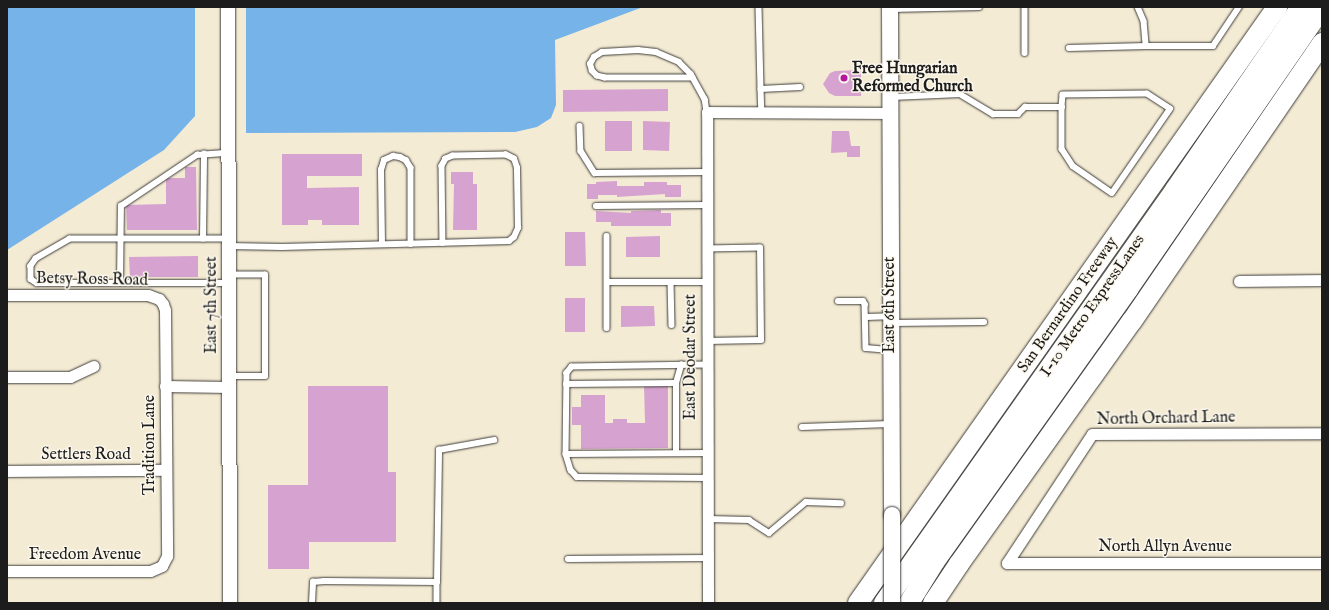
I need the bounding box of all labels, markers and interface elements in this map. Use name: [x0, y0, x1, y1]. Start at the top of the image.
place label: Free Hungarian Reformed Church: [852, 59, 973, 97]
marker: Free Hungarian Reformed Church: [839, 73, 849, 83]
street label: I-10 Metro ExpressLanes: [1037, 231, 1149, 381]
street label: San Bernardino Freeway: [1014, 233, 1122, 377]
street label: East 7th Street: [202, 256, 222, 354]
street label: East 6th Street: [880, 257, 900, 353]
street label: Betsy Ross Road: [36, 269, 148, 291]
street label: East Deodar Street: [681, 294, 701, 420]
street label: Tradition Lane: [140, 395, 160, 495]
street label: North Orchard Lane: [1096, 408, 1236, 430]
street label: Settlers Road: [41, 445, 131, 465]
street label: North Allyn Avenue: [1098, 537, 1232, 557]
street label: Freedom Avenue: [29, 545, 141, 565]

